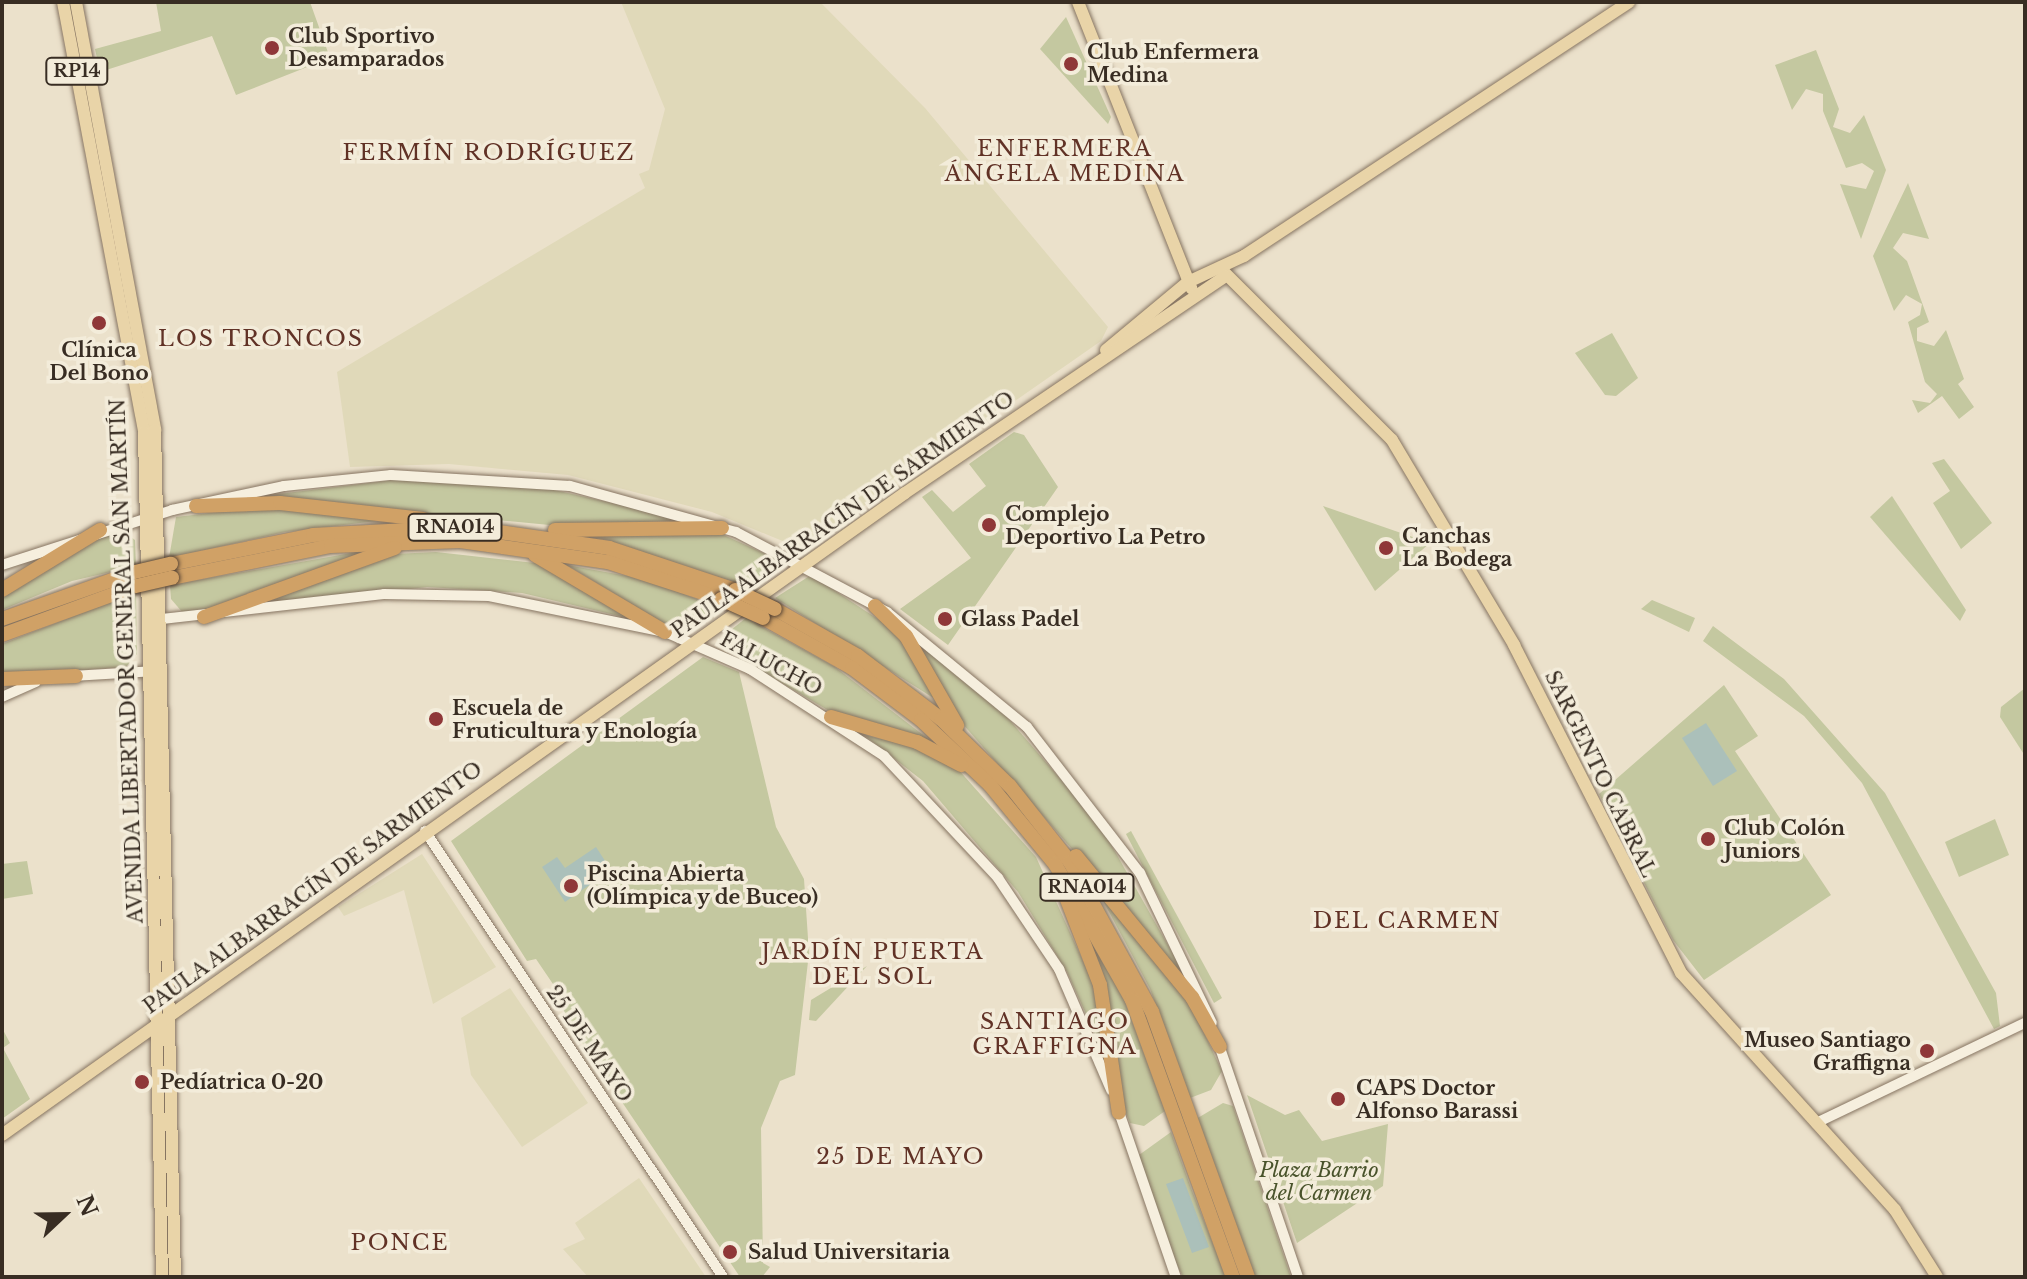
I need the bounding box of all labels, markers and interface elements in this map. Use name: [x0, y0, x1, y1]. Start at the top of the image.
place label: Club Sportivo Desamparados: [288, 24, 444, 71]
marker: Club Sportivo Desamparados: [263, 39, 281, 57]
place label: Club Enfermera Medina: [1087, 40, 1259, 87]
marker: Club Enfermera Medina: [1062, 55, 1080, 73]
road number: RP14: [45, 57, 109, 85]
district label: ENFERMERA ÁNGELA MEDINA: [944, 135, 1186, 186]
district label: FERMÍN RODRÍGUEZ: [342, 140, 636, 166]
marker: Clínica Del Bono: [88, 312, 110, 334]
district label: LOS TRONCOS: [158, 326, 364, 352]
place label: Clínica Del Bono: [49, 338, 149, 385]
street label: PAULA ALBARRACÍN DE SARMIENTO: [666, 386, 1020, 644]
street label: AVENIDA LIBERTADOR GENERAL SAN MARTÍN: [106, 397, 148, 925]
place label: Complejo Deportivo La Petro: [1005, 502, 1206, 549]
road number: RNA014: [407, 513, 503, 541]
marker: Complejo Deportivo La Petro: [980, 516, 998, 534]
place label: Canchas La Bodega: [1402, 524, 1512, 571]
marker: Canchas La Bodega: [1377, 539, 1395, 557]
place label: Glass Padel: [961, 607, 1079, 631]
marker: Glass Padel: [936, 610, 954, 628]
street label: FALUCHO: [716, 627, 826, 701]
street label: SARGENTO CABRAL: [1540, 667, 1660, 881]
place label: Escuela de Fruticultura y Enología: [452, 696, 698, 743]
marker: Escuela de Fruticultura y Enología: [427, 710, 445, 728]
street label: PAULA ALBARRACÍN DE SARMIENTO: [138, 757, 488, 1019]
place label: Club Colón Juniors: [1724, 816, 1845, 863]
marker: Club Colón Juniors: [1699, 830, 1717, 848]
place label: Piscina Abierta (Olímpica y de Buceo): [587, 862, 819, 909]
road number: RNA014: [1039, 873, 1135, 901]
marker: Piscina Abierta (Olímpica y de Buceo): [562, 877, 580, 895]
district label: DEL CARMEN: [1312, 908, 1502, 934]
district label: JARDÍN PUERTA DEL SOL: [761, 938, 985, 990]
street label: 25 DE MAYO: [541, 981, 637, 1107]
district label: SANTIAGO GRAFFIGNA: [972, 1008, 1138, 1060]
place label: Museo Santiago Graffigna: [1744, 1028, 1911, 1075]
marker: Museo Santiago Graffigna: [1918, 1042, 1936, 1060]
place label: Pedíatrica 0-20: [160, 1070, 323, 1094]
marker: Pedíatrica 0-20: [131, 1071, 153, 1093]
place label: CAPS Doctor Alfonso Barassi: [1356, 1076, 1518, 1123]
marker: CAPS Doctor Alfonso Barassi: [1327, 1088, 1349, 1110]
district label: 25 DE MAYO: [816, 1144, 986, 1170]
park label: Plaza Barrio del Carmen: [1259, 1159, 1379, 1206]
north arrow: [24, 1175, 104, 1255]
text: N: [70, 1191, 103, 1220]
district label: PONCE: [351, 1230, 449, 1256]
place label: Salud Universitaria: [748, 1240, 950, 1264]
marker: Salud Universitaria: [719, 1241, 741, 1263]

